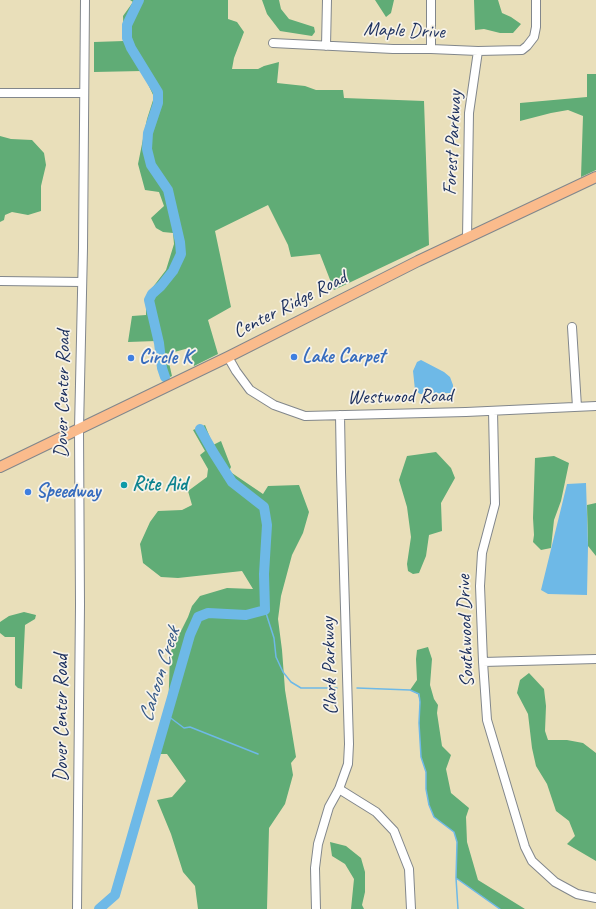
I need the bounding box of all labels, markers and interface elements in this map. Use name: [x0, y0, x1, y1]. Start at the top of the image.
street label: Maple Drive: [363, 18, 445, 44]
street label: Forest Parkway: [438, 90, 468, 196]
street label: Center Ridge Road: [229, 266, 351, 344]
street label: Dover Center Road: [50, 330, 76, 458]
place label: Lake Carpet: [302, 345, 385, 369]
place label: Circle K: [139, 346, 192, 370]
marker: Lake Carpet: [289, 352, 299, 362]
marker: Circle K: [126, 353, 136, 363]
street label: Westwood Road: [347, 384, 453, 410]
place label: Rite Aid: [132, 473, 187, 497]
place label: Speedway: [36, 480, 100, 504]
marker: Rite Aid: [119, 480, 129, 490]
marker: Speedway: [23, 487, 33, 497]
street label: Southwood Drive: [452, 574, 480, 688]
street label: Clark Parkway: [316, 617, 344, 715]
water label: Cahoon Creek: [134, 625, 186, 725]
street label: Dover Center Road: [50, 654, 74, 782]

